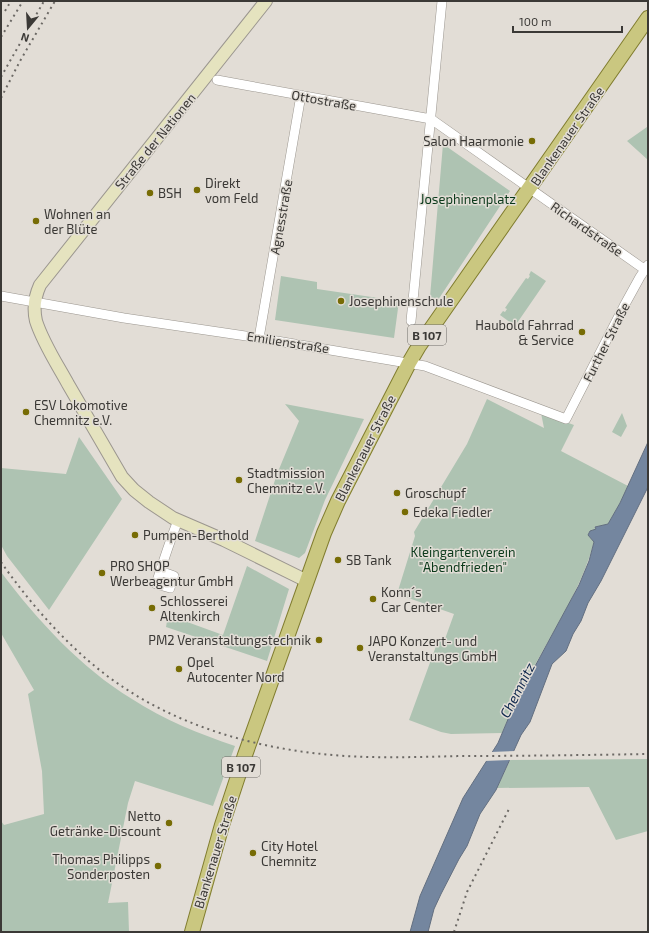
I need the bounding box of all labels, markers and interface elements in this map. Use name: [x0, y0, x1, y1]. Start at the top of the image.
north arrow: [8, 8, 48, 48]
scale bar: [513, 8, 622, 34]
text: 100 m: [519, 14, 551, 28]
text: N: [19, 31, 31, 45]
street label: Blankenauer Straße: [527, 83, 607, 189]
street label: Ottostraße: [290, 86, 358, 114]
street label: Straße der Nationen: [111, 90, 199, 192]
place label: Salon Haarmonie: [423, 133, 524, 149]
marker: Salon Haarmonie: [527, 136, 537, 146]
place label: Direkt vom Feld: [205, 175, 259, 206]
street label: Agnesstraße: [267, 178, 295, 256]
place label: BSH: [158, 185, 182, 201]
marker: Direkt vom Feld: [192, 185, 202, 195]
marker: BSH: [145, 188, 155, 198]
park label: Josephinenplatz: [420, 191, 516, 207]
street label: Richardstraße: [548, 198, 626, 260]
place label: Wohnen an der Blüte: [44, 206, 111, 237]
marker: Wohnen an der Blüte: [31, 216, 41, 226]
place label: Josephinenschule: [349, 293, 454, 309]
marker: Josephinenschule: [336, 296, 346, 306]
street label: Further Straße: [579, 300, 633, 384]
place label: Haubold Fahrrad & Service: [475, 317, 574, 348]
road number: B 107: [408, 325, 446, 345]
marker: Haubold Fahrrad & Service: [577, 327, 587, 337]
street label: Emilienstraße: [246, 328, 330, 356]
street label: Blankenauer Straße: [331, 392, 399, 504]
place label: ESV Lokomotive Chemnitz e.V.: [34, 397, 128, 428]
marker: ESV Lokomotive Chemnitz e.V.: [21, 407, 31, 417]
place label: Stadtmission Chemnitz e.V.: [247, 465, 325, 496]
marker: Stadtmission Chemnitz e.V.: [234, 475, 244, 485]
place label: Groschupf: [405, 485, 467, 501]
marker: Groschupf: [392, 488, 402, 498]
place label: Edeka Fiedler: [413, 504, 492, 520]
marker: Edeka Fiedler: [400, 507, 410, 517]
place label: Pumpen-Berthold: [143, 527, 249, 543]
marker: Pumpen-Berthold: [130, 530, 140, 540]
park label: Kleingartenverein "Abendfrieden": [411, 544, 515, 575]
place label: SB Tank: [346, 552, 392, 568]
marker: SB Tank: [333, 555, 343, 565]
place label: PRO SHOP Werbeagentur GmbH: [110, 558, 233, 589]
marker: PRO SHOP Werbeagentur GmbH: [97, 568, 107, 578]
place label: Konn´s Car Center: [381, 584, 442, 615]
place label: Schlosserei Altenkirch: [160, 593, 228, 624]
marker: Konn´s Car Center: [368, 594, 378, 604]
marker: Schlosserei Altenkirch: [147, 603, 157, 613]
place label: PM2 Veranstaltungstechnik: [148, 632, 311, 648]
place label: JAPO Konzert- und Veranstaltungs GmbH: [368, 633, 497, 664]
marker: PM2 Veranstaltungstechnik: [314, 635, 324, 645]
marker: JAPO Konzert- und Veranstaltungs GmbH: [355, 643, 365, 653]
place label: Opel Autocenter Nord: [187, 654, 284, 685]
water label: Chemnitz: [496, 660, 538, 720]
marker: Opel Autocenter Nord: [174, 664, 184, 674]
road number: B 107: [222, 757, 260, 777]
street label: Blankenauer Straße: [190, 794, 240, 910]
place label: Netto Getränke-Discount: [50, 808, 161, 839]
marker: Netto Getränke-Discount: [164, 818, 174, 828]
place label: City Hotel Chemnitz: [261, 838, 318, 869]
marker: City Hotel Chemnitz: [248, 848, 258, 858]
place label: Thomas Philipps Sonderposten: [52, 851, 150, 882]
marker: Thomas Philipps Sonderposten: [153, 861, 163, 871]

